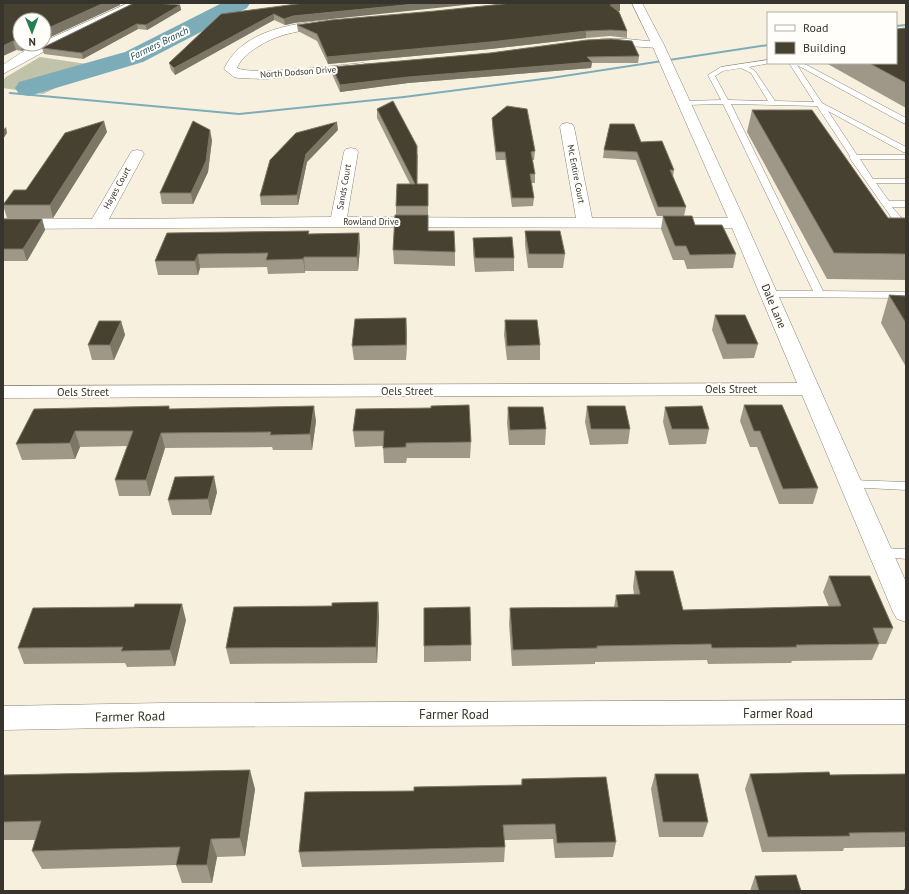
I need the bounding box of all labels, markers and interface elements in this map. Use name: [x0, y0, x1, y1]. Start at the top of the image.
north arrow: [12, 12, 52, 52]
legend: [767, 12, 897, 64]
text: Road: [803, 20, 828, 35]
water label: Farmers Branch: [128, 24, 191, 63]
text: N: [28, 35, 36, 49]
text: Building: [803, 40, 846, 55]
street label: North Dodson Drive: [260, 63, 337, 80]
street label: Mc Entire Court: [565, 144, 588, 204]
street label: Sands Court: [334, 163, 353, 211]
street label: Hayes Court: [101, 165, 133, 211]
street label: Rowland Drive: [343, 216, 399, 227]
street label: Dale Lane: [758, 282, 790, 331]
street label: Oels Street: [705, 382, 757, 396]
street label: Oels Street: [381, 384, 433, 398]
street label: Oels Street: [57, 385, 109, 399]
street label: Farmer Road: [743, 705, 813, 722]
street label: Farmer Road: [419, 706, 489, 723]
street label: Farmer Road: [95, 707, 165, 726]

